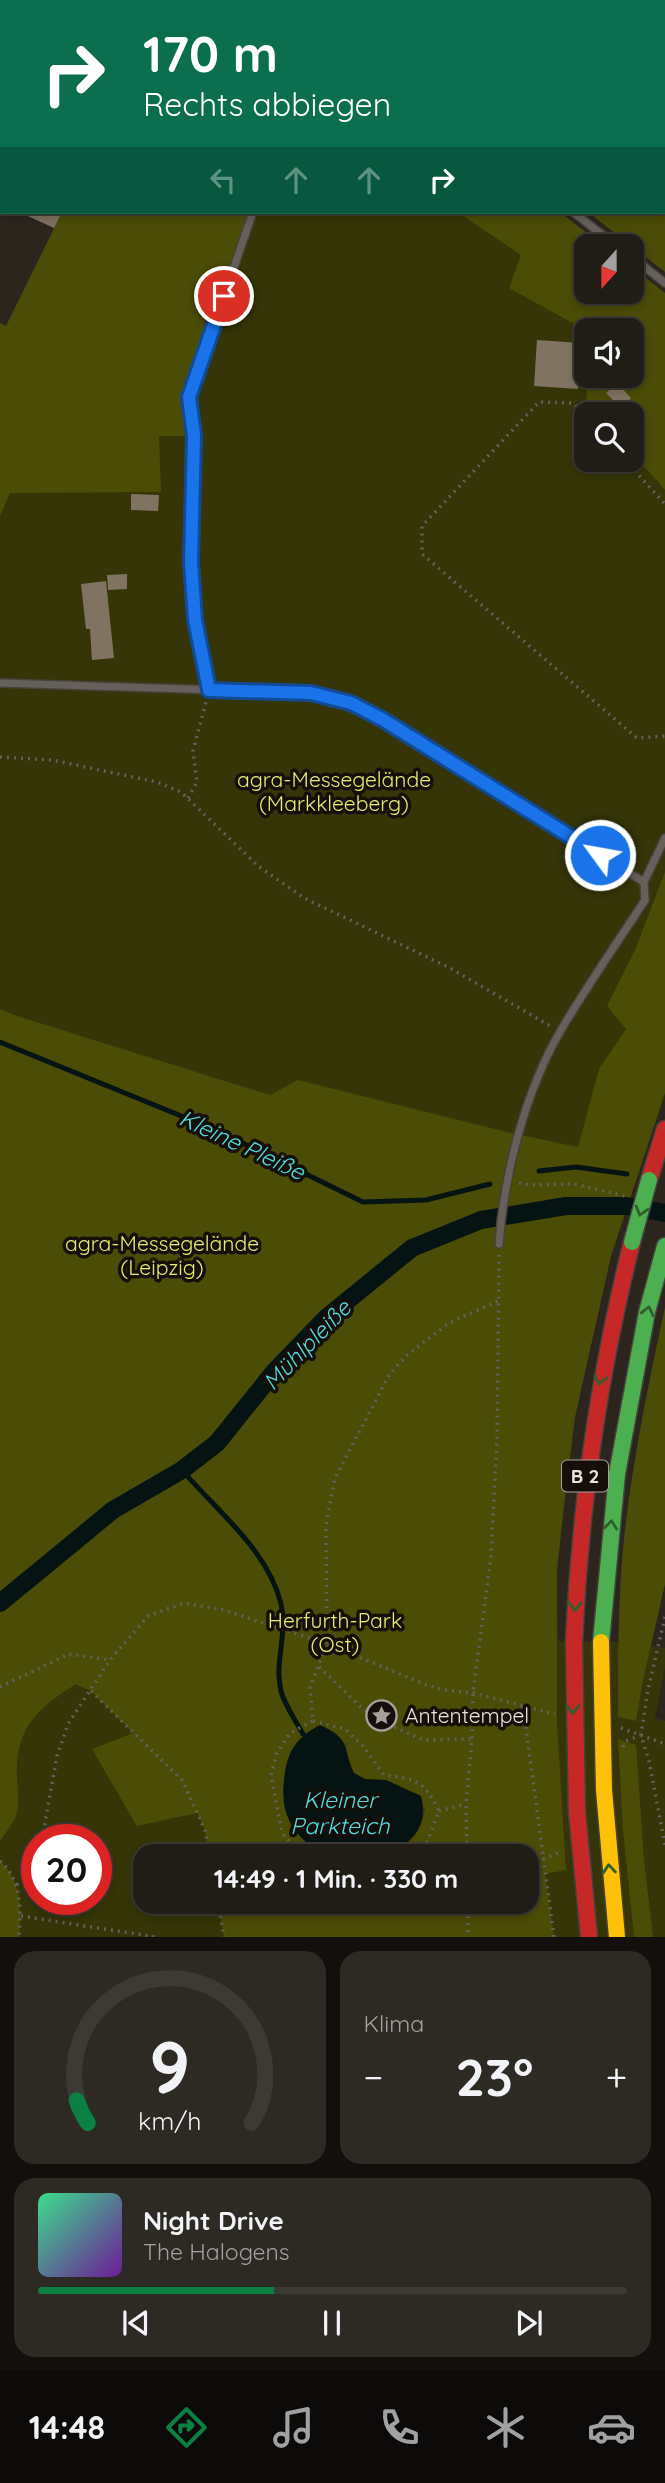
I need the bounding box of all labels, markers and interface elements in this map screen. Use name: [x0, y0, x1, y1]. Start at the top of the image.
text: 170 m: [143, 23, 278, 84]
icon: right: [28, 28, 119, 119]
text: Rechts abbiegen: [143, 84, 391, 124]
icon: left: [204, 161, 242, 199]
icon: ahead: [277, 161, 315, 199]
icon: ahead: [350, 161, 388, 199]
icon: right: [423, 161, 461, 199]
north arrow: [574, 234, 644, 304]
map controls: [574, 234, 644, 472]
pin: [194, 266, 254, 326]
icon: arrive: [205, 277, 243, 315]
button: sound: [574, 318, 644, 388]
button: search: [574, 402, 644, 472]
park label: agra-Messegelände (Markkleeberg): [237, 766, 431, 816]
position arrow: [563, 818, 637, 892]
water label: Kleine Pleiße: [175, 1103, 310, 1187]
one-way arrow: [634, 1205, 649, 1217]
park label: agra-Messegelände (Leipzig): [65, 1230, 259, 1280]
water label: Mühlpleiße: [257, 1293, 357, 1396]
one-way arrow: [640, 1305, 654, 1317]
one-way arrow: [594, 1374, 609, 1386]
road number: B 2: [562, 1460, 608, 1492]
one-way arrow: [604, 1519, 619, 1531]
one-way arrow: [567, 1601, 583, 1612]
park label: Herfurth-Park (Ost): [268, 1607, 402, 1657]
place icon: Antentempel: [365, 1699, 399, 1733]
place label: Antentempel: [405, 1702, 529, 1728]
one-way arrow: [566, 1704, 581, 1715]
water label: Kleiner Parkteich: [290, 1785, 391, 1840]
speed limit sign: 20: [21, 1824, 112, 1915]
text: 14:49 · 1 Min. · 330 m: [214, 1862, 458, 1895]
one-way arrow: [602, 1863, 617, 1874]
text: Klima: [364, 2009, 424, 2038]
text: 9: [149, 2021, 190, 2112]
text: 23°: [455, 2044, 533, 2109]
text: −: [364, 2053, 383, 2101]
text: +: [606, 2053, 627, 2101]
text: km/h: [138, 2105, 201, 2136]
text: Night Drive: [143, 2204, 284, 2237]
text: The Halogens: [143, 2237, 290, 2266]
icon: previous: [117, 2304, 155, 2342]
icon: pause: [313, 2304, 351, 2342]
icon: next: [510, 2304, 548, 2342]
icon: directions: [162, 2403, 211, 2452]
icon: music: [269, 2403, 318, 2452]
icon: phone: [375, 2403, 424, 2452]
icon: climate: [481, 2403, 530, 2452]
icon: car: [587, 2403, 636, 2452]
text: 14:48: [29, 2407, 105, 2447]

